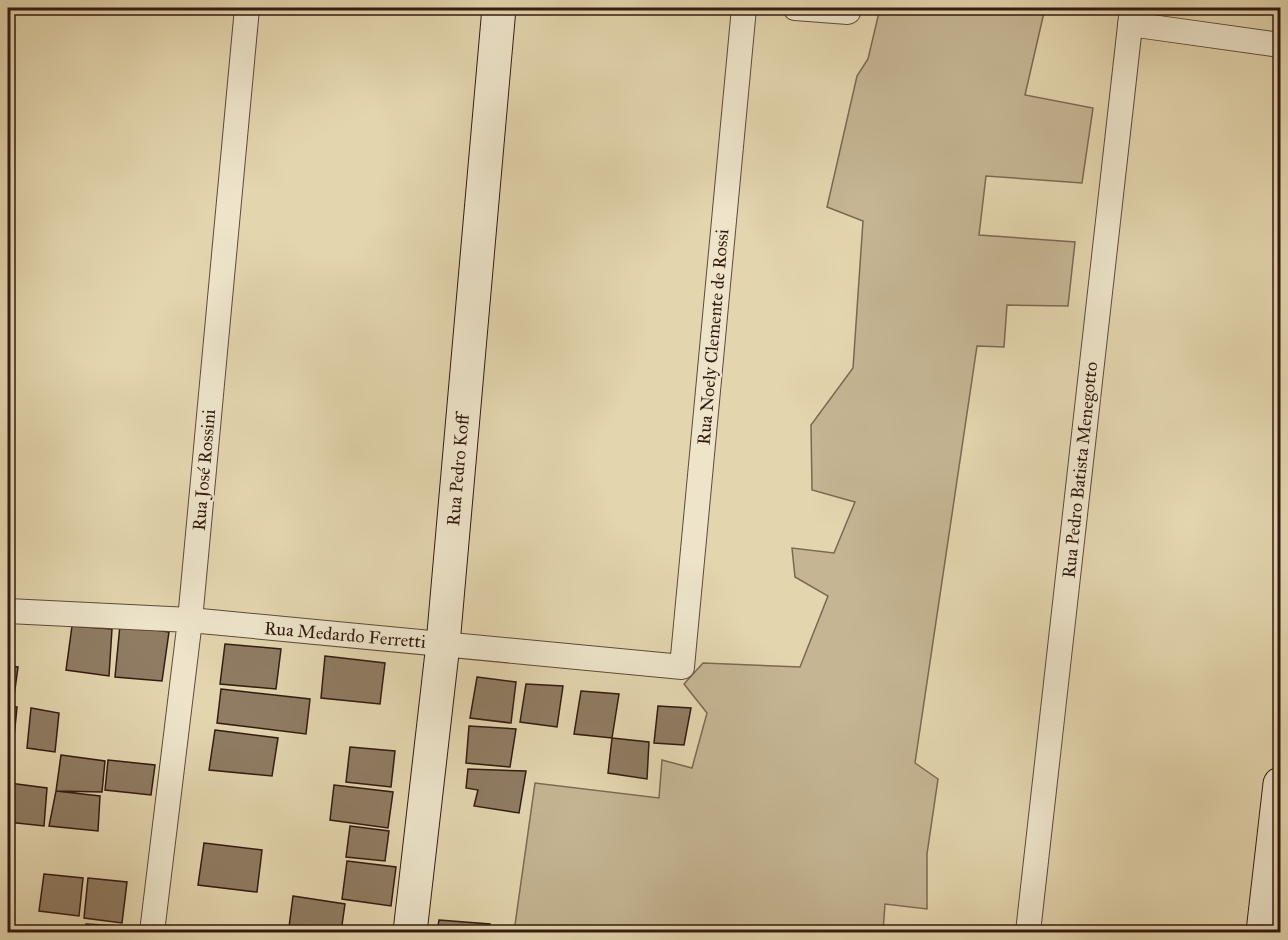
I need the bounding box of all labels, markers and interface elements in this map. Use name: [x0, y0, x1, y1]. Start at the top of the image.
street label: Rua Noely Clemente de Rossi: [693, 228, 733, 446]
street label: Rua Pedro Batista Menegotto: [1058, 361, 1103, 579]
street label: Rua José Rossini: [188, 408, 221, 532]
street label: Rua Pedro Koff: [442, 410, 474, 527]
street label: Rua Medardo Ferretti: [263, 617, 427, 653]

